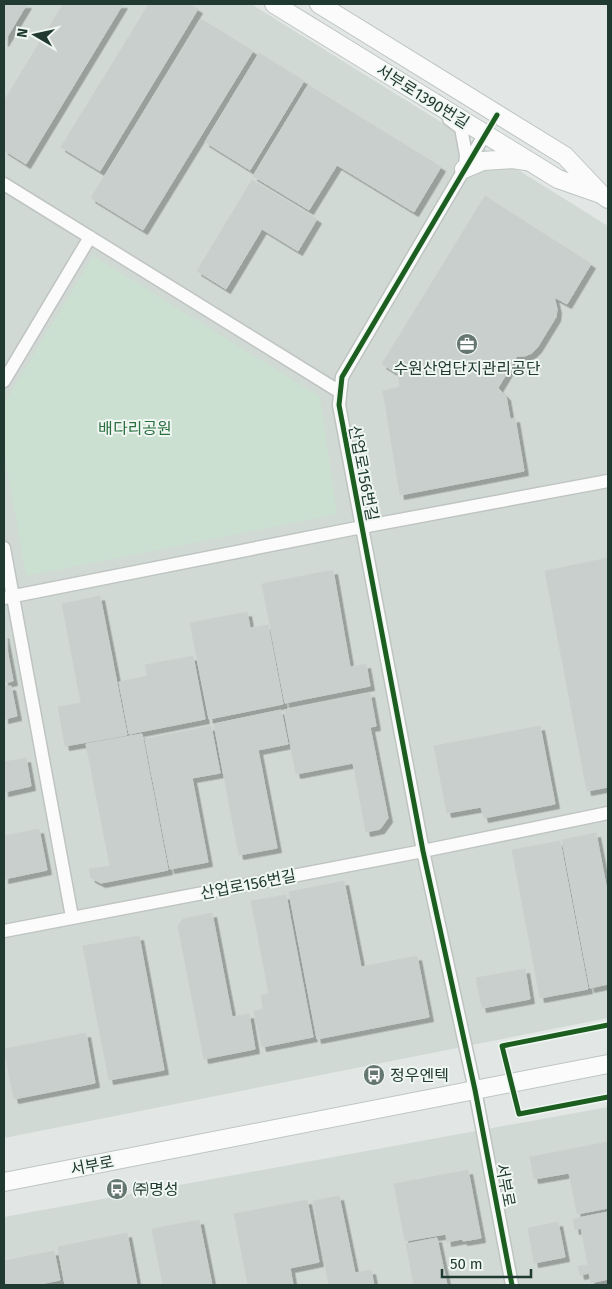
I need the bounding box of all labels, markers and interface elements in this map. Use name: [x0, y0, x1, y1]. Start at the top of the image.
north arrow: [10, 10, 60, 60]
text: N: [14, 27, 32, 39]
street label: 서부로1390번길: [373, 60, 473, 132]
office icon: 수원산업단지관리공단: [455, 332, 479, 356]
place label: 수원산업단지관리공단: [393, 359, 541, 378]
park label: 배다리공원: [98, 419, 172, 438]
street label: 산업로156번길: [345, 424, 382, 523]
street label: 산업로156번길: [199, 866, 298, 903]
bus stop icon: 정우엔텍: [362, 1063, 386, 1087]
place label: 정우엔텍: [390, 1066, 449, 1085]
street label: 서부로: [69, 1152, 116, 1179]
street label: 서부로: [492, 1162, 519, 1209]
bus stop icon: ㈜명성: [105, 1177, 129, 1201]
place label: ㈜명성: [133, 1180, 178, 1199]
scale bar: [442, 1246, 531, 1278]
text: 50 m: [450, 1255, 483, 1273]

